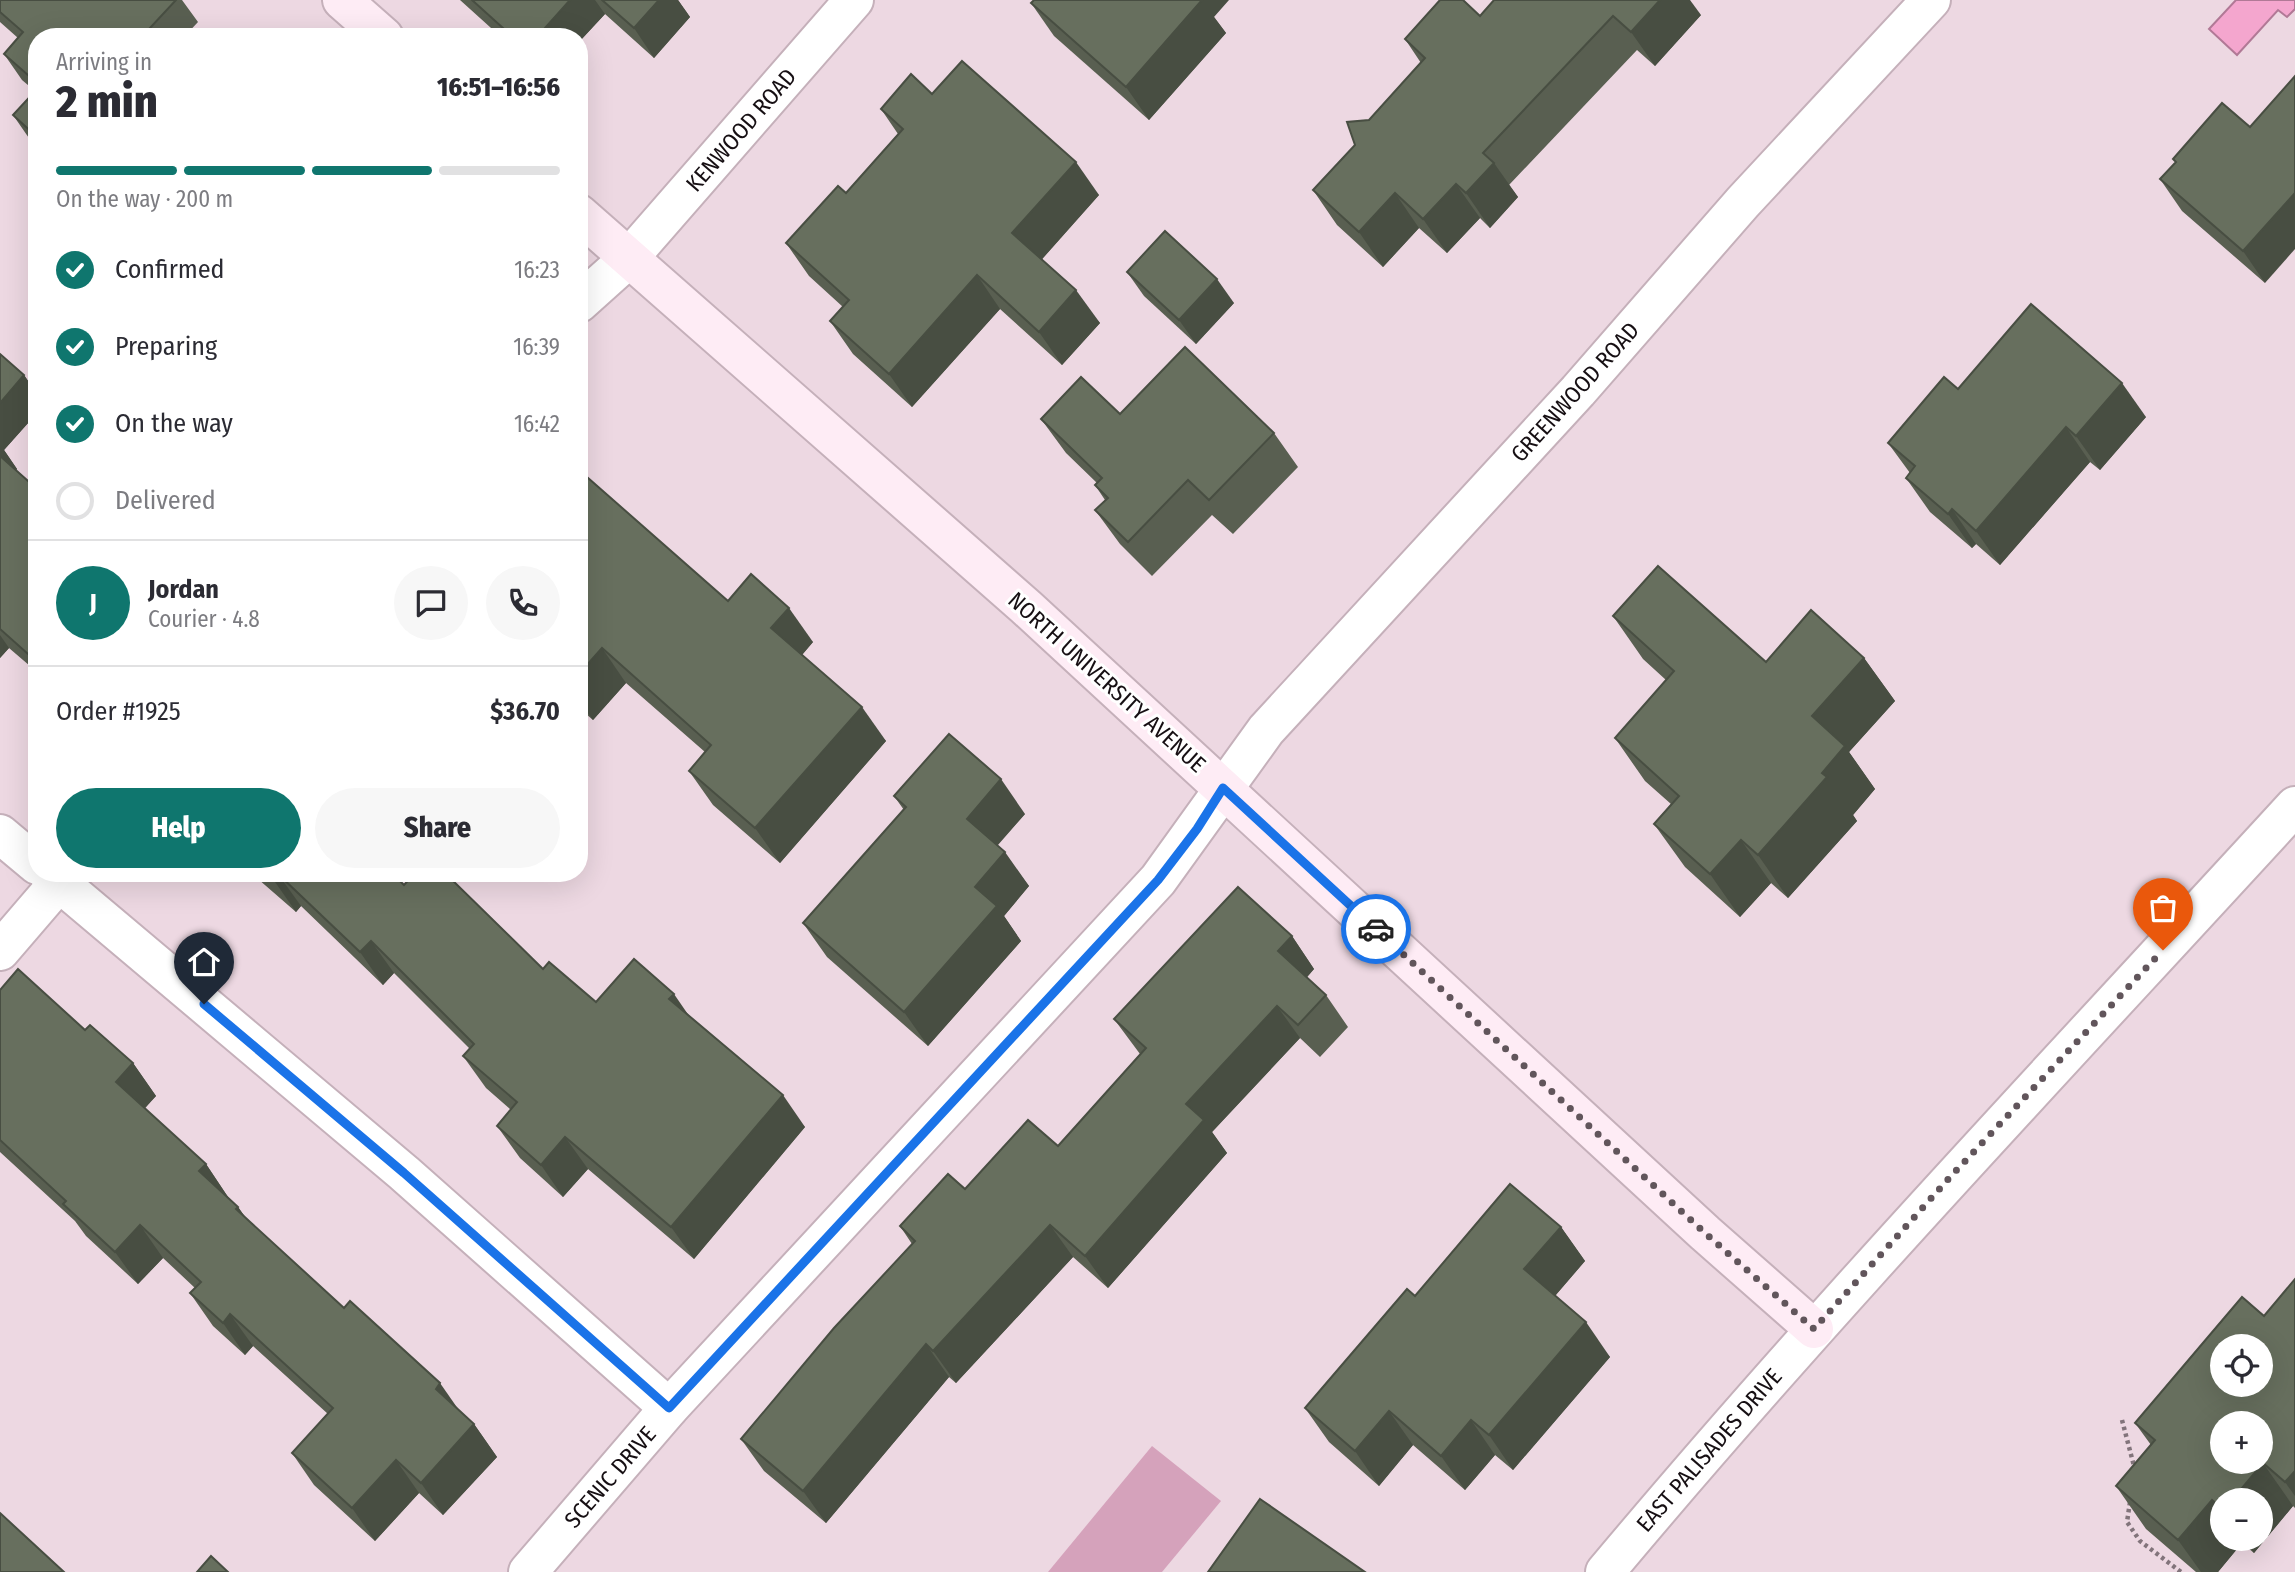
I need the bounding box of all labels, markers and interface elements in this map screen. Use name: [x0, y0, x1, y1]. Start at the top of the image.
text: Arriving in: [56, 48, 152, 76]
street label: KENWOOD ROAD: [680, 63, 802, 197]
text: 16:51–16:56: [437, 72, 560, 103]
text: 2 min: [56, 74, 158, 129]
text: On the way · 200 m: [56, 185, 233, 213]
icon: check: [56, 251, 94, 289]
text: Confirmed: [115, 254, 225, 285]
text: 16:23: [514, 256, 560, 284]
street label: GREENWOOD ROAD: [1505, 316, 1645, 468]
icon: check: [56, 328, 94, 366]
text: Preparing: [115, 331, 217, 362]
text: 16:39: [513, 333, 560, 361]
icon: check: [56, 405, 94, 443]
text: On the way: [115, 408, 233, 439]
text: 16:42: [514, 410, 560, 438]
text: Delivered: [115, 485, 216, 516]
button: chat: [394, 566, 468, 640]
button: phone: [486, 566, 560, 640]
text: Jordan: [148, 574, 219, 605]
street label: NORTH UNIVERSITY AVENUE: [1002, 586, 1212, 778]
text: J: [89, 588, 97, 619]
text: Courier · 4.8: [148, 605, 260, 633]
text: Order #1925: [56, 696, 181, 727]
text: $36.70: [490, 696, 560, 727]
button: Help: [56, 788, 301, 868]
button: Share: [315, 788, 560, 868]
pin: [2133, 878, 2193, 950]
icon: bag: [2144, 889, 2182, 927]
courier: [1341, 894, 1411, 964]
icon: car: [1357, 910, 1395, 948]
pin: [174, 932, 234, 1004]
icon: home: [185, 943, 223, 981]
map controls: [2210, 1334, 2273, 1551]
button: locate: [2210, 1334, 2273, 1397]
street label: EAST PALISADES DRIVE: [1630, 1363, 1788, 1537]
button: +: [2210, 1411, 2273, 1474]
street label: SCENIC DRIVE: [558, 1421, 662, 1533]
button: −: [2210, 1488, 2273, 1551]

